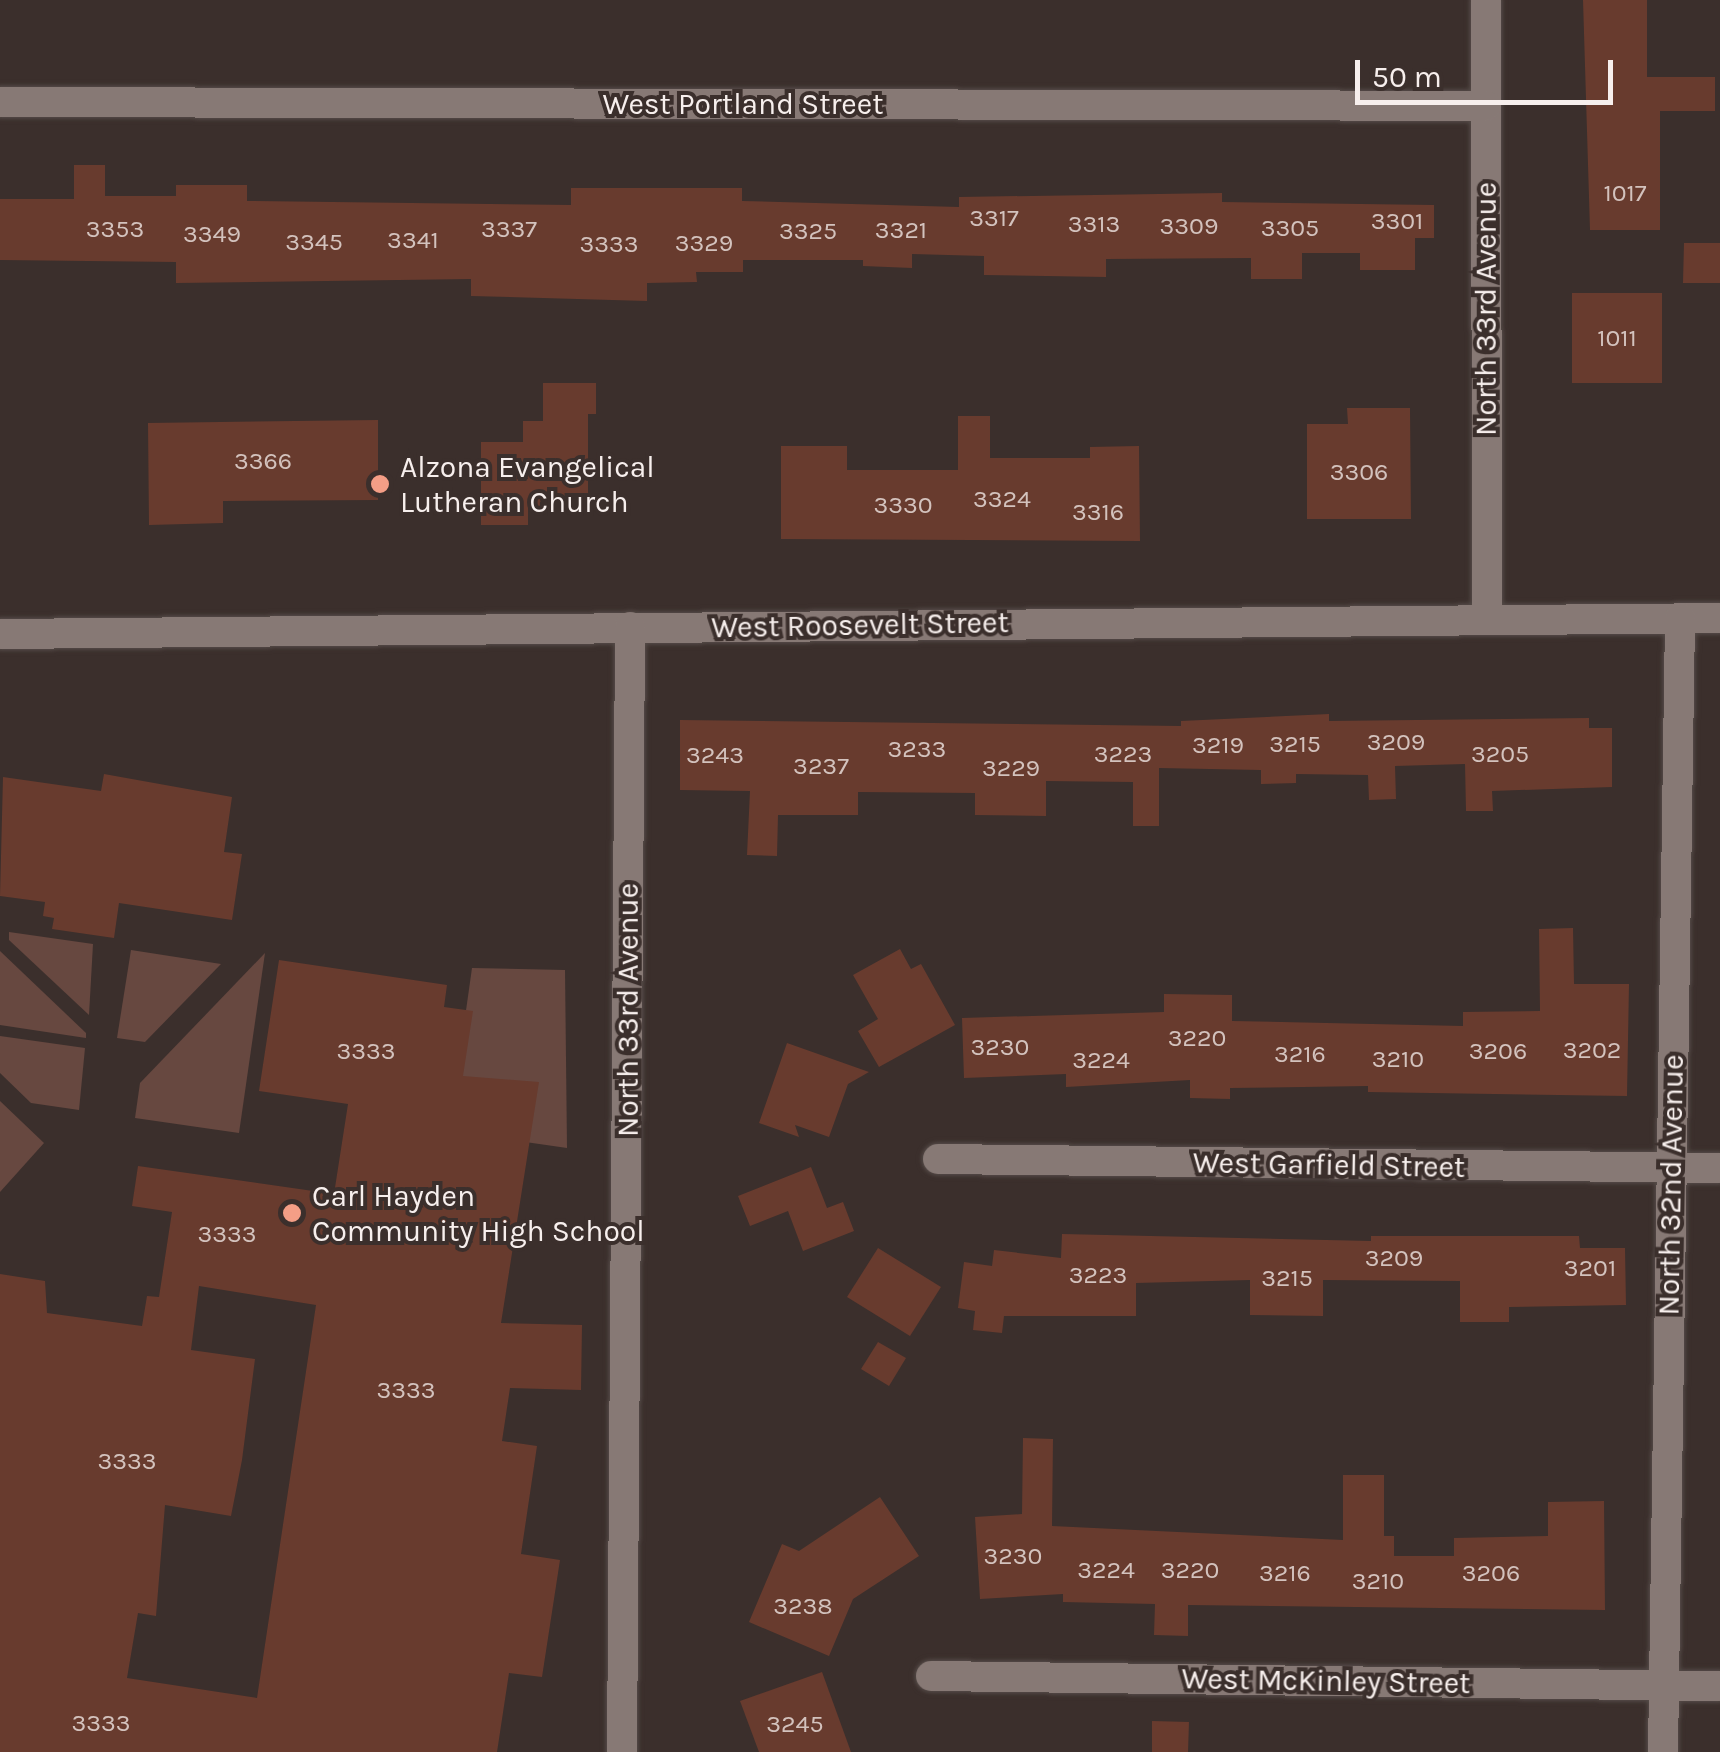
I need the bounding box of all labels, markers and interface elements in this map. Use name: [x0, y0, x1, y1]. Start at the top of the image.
scale bar: [1360, 40, 1618, 102]
text: 50 m: [1372, 59, 1442, 95]
street label: West Portland Street: [603, 86, 883, 122]
house number: 1017: [1603, 178, 1647, 208]
street label: North 33rd Avenue: [1468, 182, 1504, 436]
house number: 3317: [969, 203, 1019, 233]
house number: 3301: [1371, 206, 1423, 236]
house number: 3313: [1068, 209, 1120, 239]
house number: 3309: [1160, 211, 1218, 241]
house number: 3305: [1261, 213, 1319, 243]
house number: 3353: [86, 214, 144, 244]
house number: 3337: [481, 214, 537, 244]
house number: 3321: [875, 215, 927, 245]
house number: 3325: [779, 216, 837, 246]
house number: 3349: [183, 219, 241, 249]
house number: 3341: [387, 225, 439, 255]
house number: 3345: [285, 227, 343, 257]
house number: 3329: [675, 228, 733, 258]
house number: 3333: [579, 229, 639, 259]
house number: 1011: [1597, 323, 1637, 353]
house number: 3366: [234, 446, 292, 476]
place label: Alzona Evangelical Lutheran Church: [400, 449, 655, 520]
house number: 3306: [1330, 457, 1388, 487]
marker: Alzona Evangelical Lutheran Church: [369, 473, 391, 495]
house number: 3324: [973, 484, 1031, 514]
house number: 3330: [873, 490, 933, 520]
house number: 3316: [1072, 497, 1124, 527]
street label: West Roosevelt Street: [711, 604, 1009, 646]
house number: 3209: [1367, 727, 1425, 757]
house number: 3215: [1269, 729, 1321, 759]
house number: 3219: [1192, 730, 1244, 760]
house number: 3233: [888, 734, 946, 764]
house number: 3223: [1094, 739, 1152, 769]
house number: 3205: [1471, 739, 1529, 769]
house number: 3243: [686, 740, 744, 770]
house number: 3237: [793, 751, 849, 781]
house number: 3229: [982, 753, 1040, 783]
street label: North 33rd Avenue: [610, 883, 646, 1137]
house number: 3220: [1168, 1023, 1226, 1053]
house number: 3230: [971, 1032, 1029, 1062]
house number: 3202: [1563, 1035, 1621, 1065]
house number: 3333: [336, 1036, 396, 1066]
house number: 3206: [1469, 1036, 1527, 1066]
house number: 3216: [1274, 1039, 1326, 1069]
house number: 3210: [1372, 1044, 1424, 1074]
house number: 3224: [1072, 1045, 1130, 1075]
street label: North 32nd Avenue: [1651, 1054, 1691, 1316]
street label: West Garfield Street: [1193, 1145, 1465, 1185]
place label: Carl Hayden Community High School: [312, 1178, 645, 1248]
marker: Carl Hayden Community High School: [281, 1202, 303, 1224]
house number: 3333: [197, 1219, 257, 1249]
house number: 3209: [1365, 1243, 1423, 1273]
house number: 3201: [1564, 1253, 1616, 1283]
house number: 3223: [1069, 1260, 1127, 1290]
house number: 3215: [1261, 1263, 1313, 1293]
house number: 3333: [376, 1375, 436, 1405]
house number: 3333: [97, 1446, 157, 1476]
house number: 3230: [984, 1541, 1042, 1571]
house number: 3224: [1077, 1555, 1135, 1585]
house number: 3220: [1161, 1555, 1219, 1585]
house number: 3216: [1259, 1558, 1311, 1588]
house number: 3206: [1462, 1558, 1520, 1588]
house number: 3210: [1352, 1566, 1404, 1596]
house number: 3238: [773, 1591, 833, 1621]
street label: West McKinley Street: [1181, 1660, 1471, 1702]
house number: 3333: [71, 1708, 131, 1738]
house number: 3245: [766, 1709, 824, 1739]

